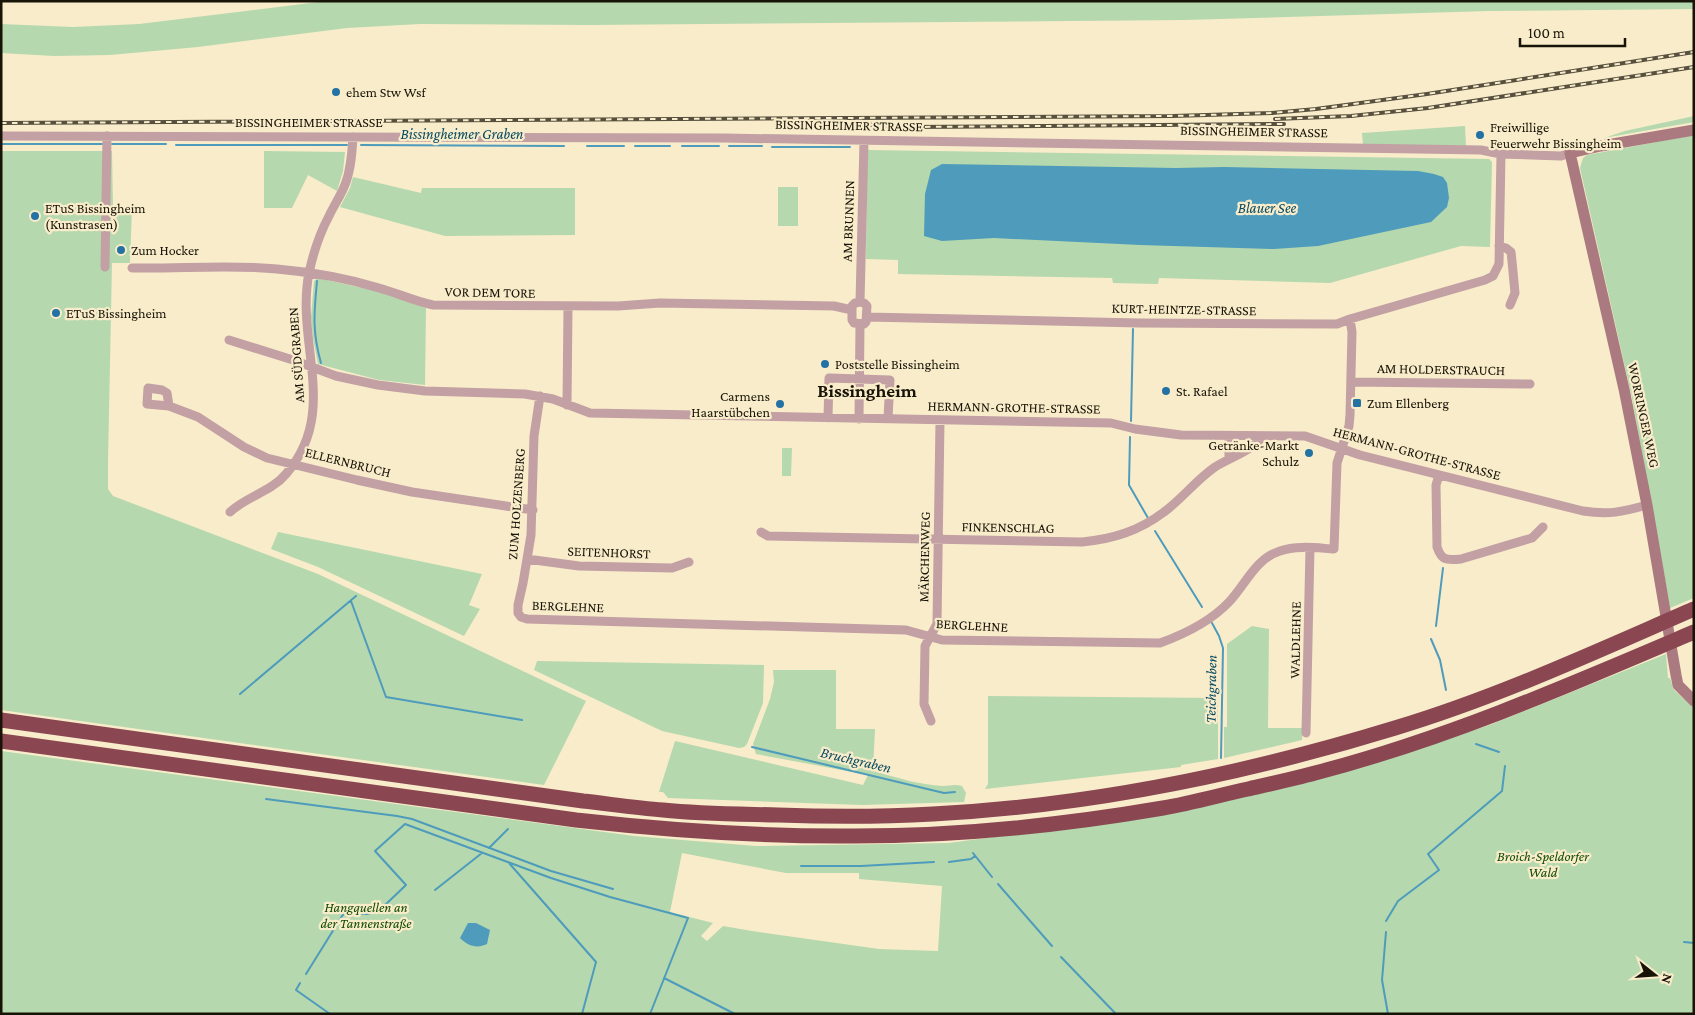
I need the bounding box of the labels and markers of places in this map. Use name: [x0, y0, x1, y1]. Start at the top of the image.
place label: ehem Stw Wsf: [346, 84, 426, 100]
marker: ehem Stw Wsf: [330, 86, 342, 98]
place label: Freiwillige Feuerwehr Bissingheim: [1490, 119, 1622, 151]
marker: Freiwillige Feuerwehr Bissingheim: [1474, 129, 1486, 141]
place label: ETuS Bissingheim (Kunstrasen): [45, 200, 146, 233]
marker: ETuS Bissingheim (Kunstrasen): [29, 210, 41, 222]
place label: Zum Hocker: [131, 242, 199, 258]
marker: Zum Hocker: [115, 244, 127, 256]
place label: ETuS Bissingheim: [66, 305, 167, 321]
marker: ETuS Bissingheim: [50, 307, 62, 319]
place label: Poststelle Bissingheim: [835, 356, 960, 372]
marker: Poststelle Bissingheim: [819, 358, 831, 370]
place label: St. Rafael: [1176, 383, 1228, 399]
marker: St. Rafael: [1160, 385, 1172, 397]
place label: Carmens Haarstübchen: [691, 388, 770, 420]
place label: Zum Ellenberg: [1367, 395, 1449, 411]
marker: Zum Ellenberg: [1351, 397, 1363, 409]
marker: Carmens Haarstübchen: [774, 398, 786, 410]
place label: Getränke-Markt Schulz: [1208, 437, 1299, 469]
marker: Getränke-Markt Schulz: [1303, 447, 1315, 459]

